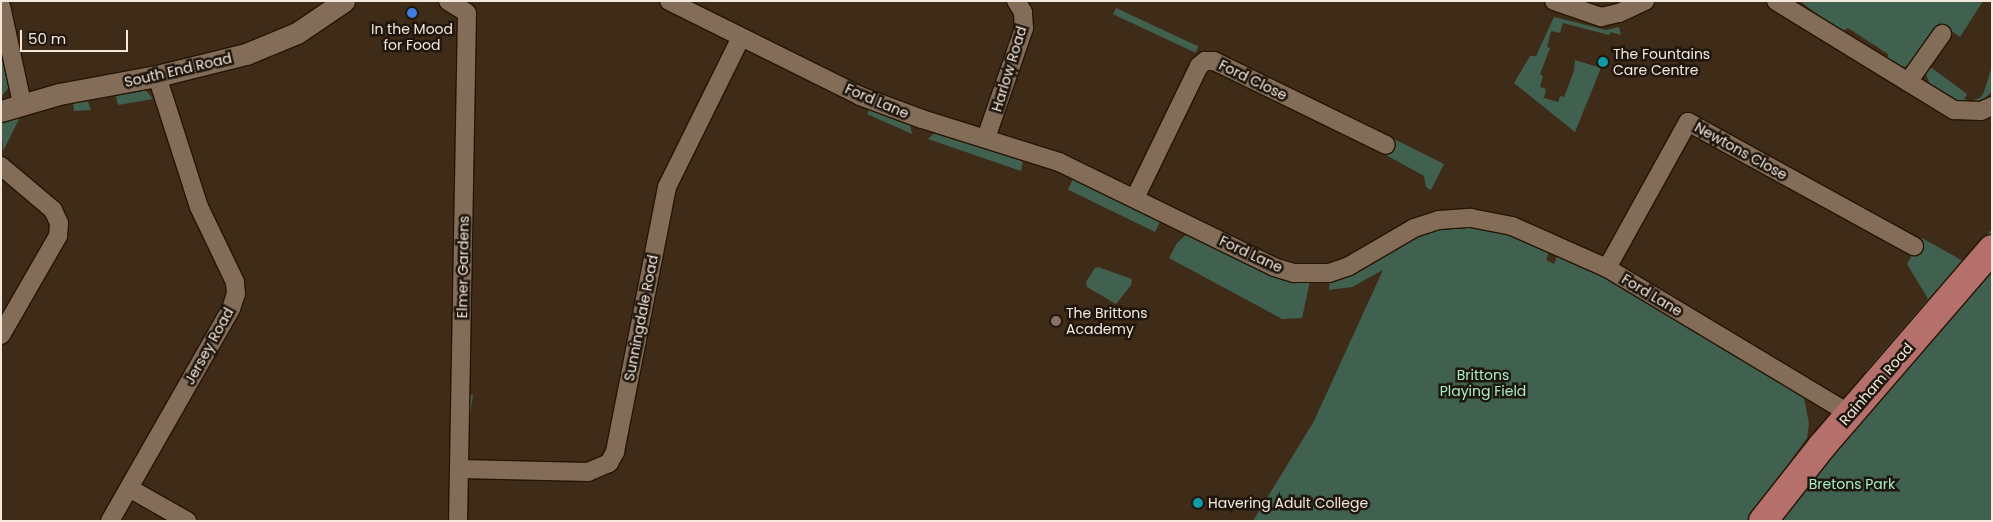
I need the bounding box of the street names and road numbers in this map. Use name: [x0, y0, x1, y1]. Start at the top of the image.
street label: Harlow Road: [988, 24, 1030, 114]
street label: South End Road: [123, 49, 233, 91]
street label: Ford Close: [1216, 56, 1290, 104]
street label: Ford Lane: [843, 80, 911, 122]
street label: Newtons Close: [1692, 119, 1790, 183]
street label: Elmer Gardens: [454, 216, 472, 318]
street label: Ford Lane: [1217, 232, 1285, 276]
street label: Sunningdale Road: [621, 253, 661, 383]
street label: Ford Lane: [1619, 270, 1685, 320]
street label: Jersey Road: [181, 305, 237, 387]
street label: Rainham Road: [1836, 339, 1916, 429]

